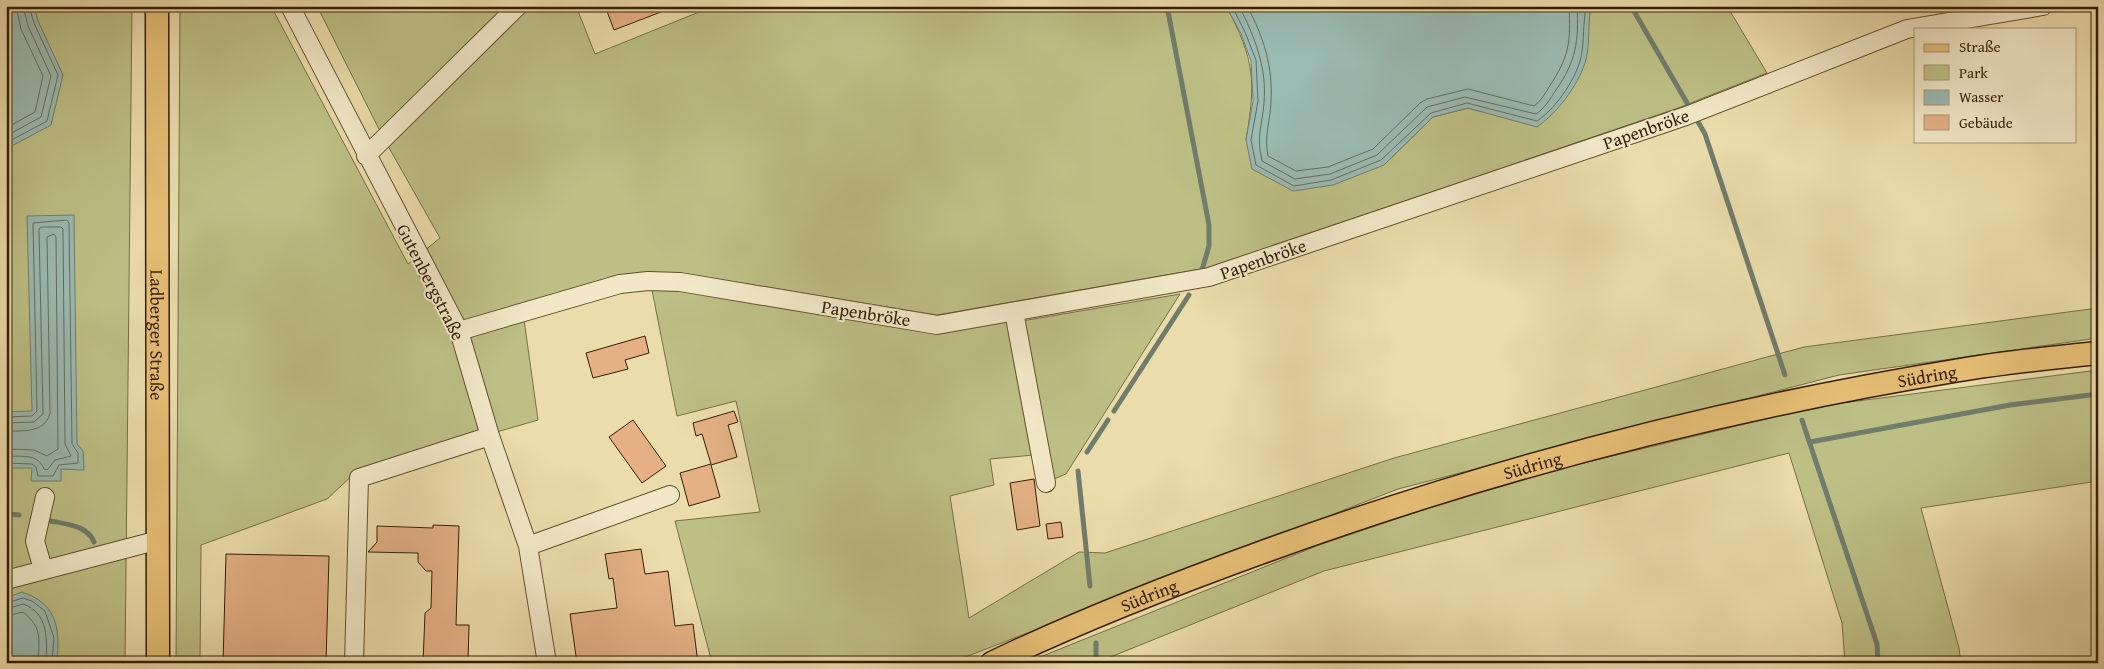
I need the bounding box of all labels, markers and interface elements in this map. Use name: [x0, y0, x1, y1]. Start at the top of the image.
legend: [1914, 28, 2076, 142]
text: Straße: [1959, 36, 2001, 57]
text: Park: [1959, 62, 1988, 83]
text: Wasser: [1959, 86, 2003, 107]
street label: Papenbröke: [1599, 102, 1693, 156]
text: Gebäude: [1959, 112, 2013, 133]
street label: Gutenbergstraße: [390, 219, 472, 345]
street label: Papenbröke: [1216, 232, 1310, 286]
street label: Ladberger Straße: [144, 270, 171, 400]
street label: Papenbröke: [820, 293, 912, 333]
street label: Südring: [1895, 357, 1959, 394]
street label: Südring: [1500, 444, 1565, 486]
street label: Südring: [1116, 571, 1182, 619]

